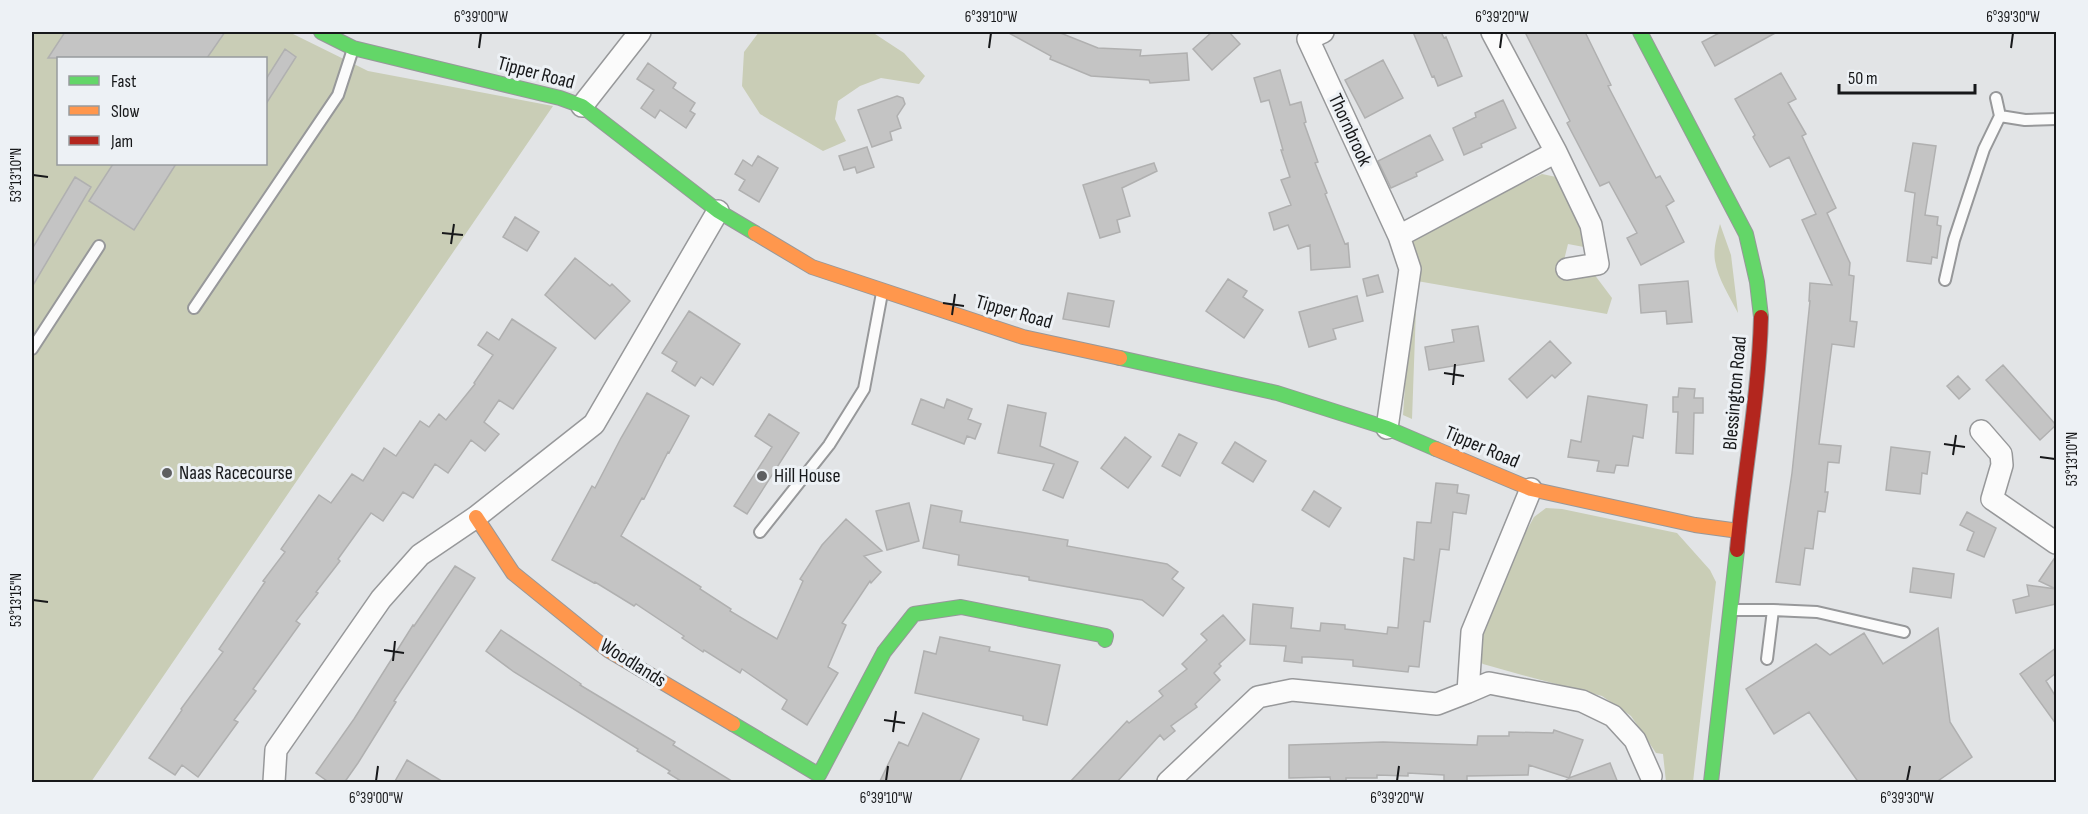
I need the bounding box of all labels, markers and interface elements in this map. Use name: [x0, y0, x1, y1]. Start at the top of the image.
text: 6°39'00"W: [454, 8, 508, 27]
text: 6°39'10"W: [965, 8, 1017, 27]
text: 6°39'20"W: [1475, 8, 1529, 27]
text: 6°39'30"W: [1986, 8, 2040, 27]
street label: Tipper Road: [495, 51, 577, 95]
legend: [57, 57, 267, 165]
scale bar: [1839, 57, 1976, 95]
text: 50 m: [1848, 68, 1878, 89]
text: Fast: [111, 71, 137, 92]
street label: Thornbrook: [1323, 90, 1377, 170]
text: Slow: [111, 101, 140, 122]
text: Jam: [110, 131, 133, 152]
text: 53°13'10"N: [7, 148, 26, 202]
street label: Tipper Road: [973, 290, 1055, 334]
street label: Blessington Road: [1718, 335, 1752, 451]
street label: Tipper Road: [1441, 421, 1523, 473]
text: 53°13'10"N: [2063, 432, 2082, 486]
place label: Naas Racecourse: [179, 461, 293, 485]
place label: Hill House: [774, 464, 841, 488]
marker: Naas Racecourse: [160, 466, 174, 480]
marker: Hill House: [755, 469, 769, 483]
text: 53°13'15"N: [7, 573, 26, 627]
street label: Woodlands: [596, 633, 670, 693]
text: 6°39'00"W: [349, 789, 403, 808]
text: 6°39'10"W: [860, 789, 912, 808]
text: 6°39'20"W: [1370, 789, 1424, 808]
text: 6°39'30"W: [1880, 789, 1934, 808]

